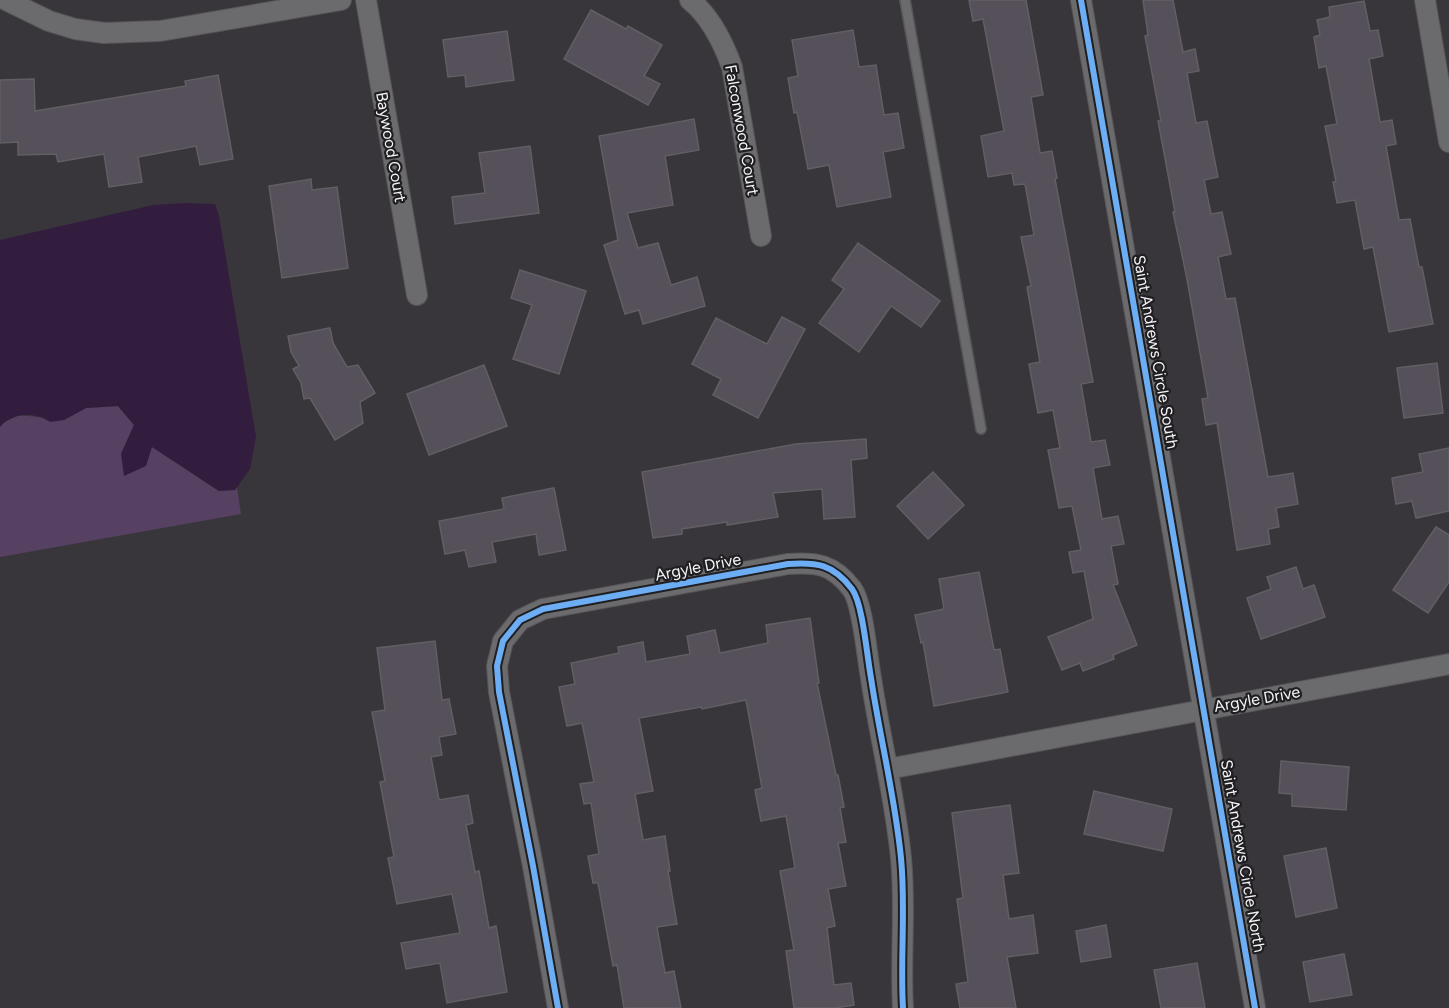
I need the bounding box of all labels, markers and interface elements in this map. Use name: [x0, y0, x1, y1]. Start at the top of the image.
street label: Falconwood Court: [721, 63, 763, 197]
street label: Baywood Court: [372, 90, 410, 204]
street label: Saint Andrews Circle South: [1130, 254, 1182, 450]
street label: Argyle Drive: [653, 549, 743, 585]
street label: Argyle Drive: [1212, 682, 1302, 716]
street label: Saint Andrews Circle North: [1217, 758, 1269, 954]

